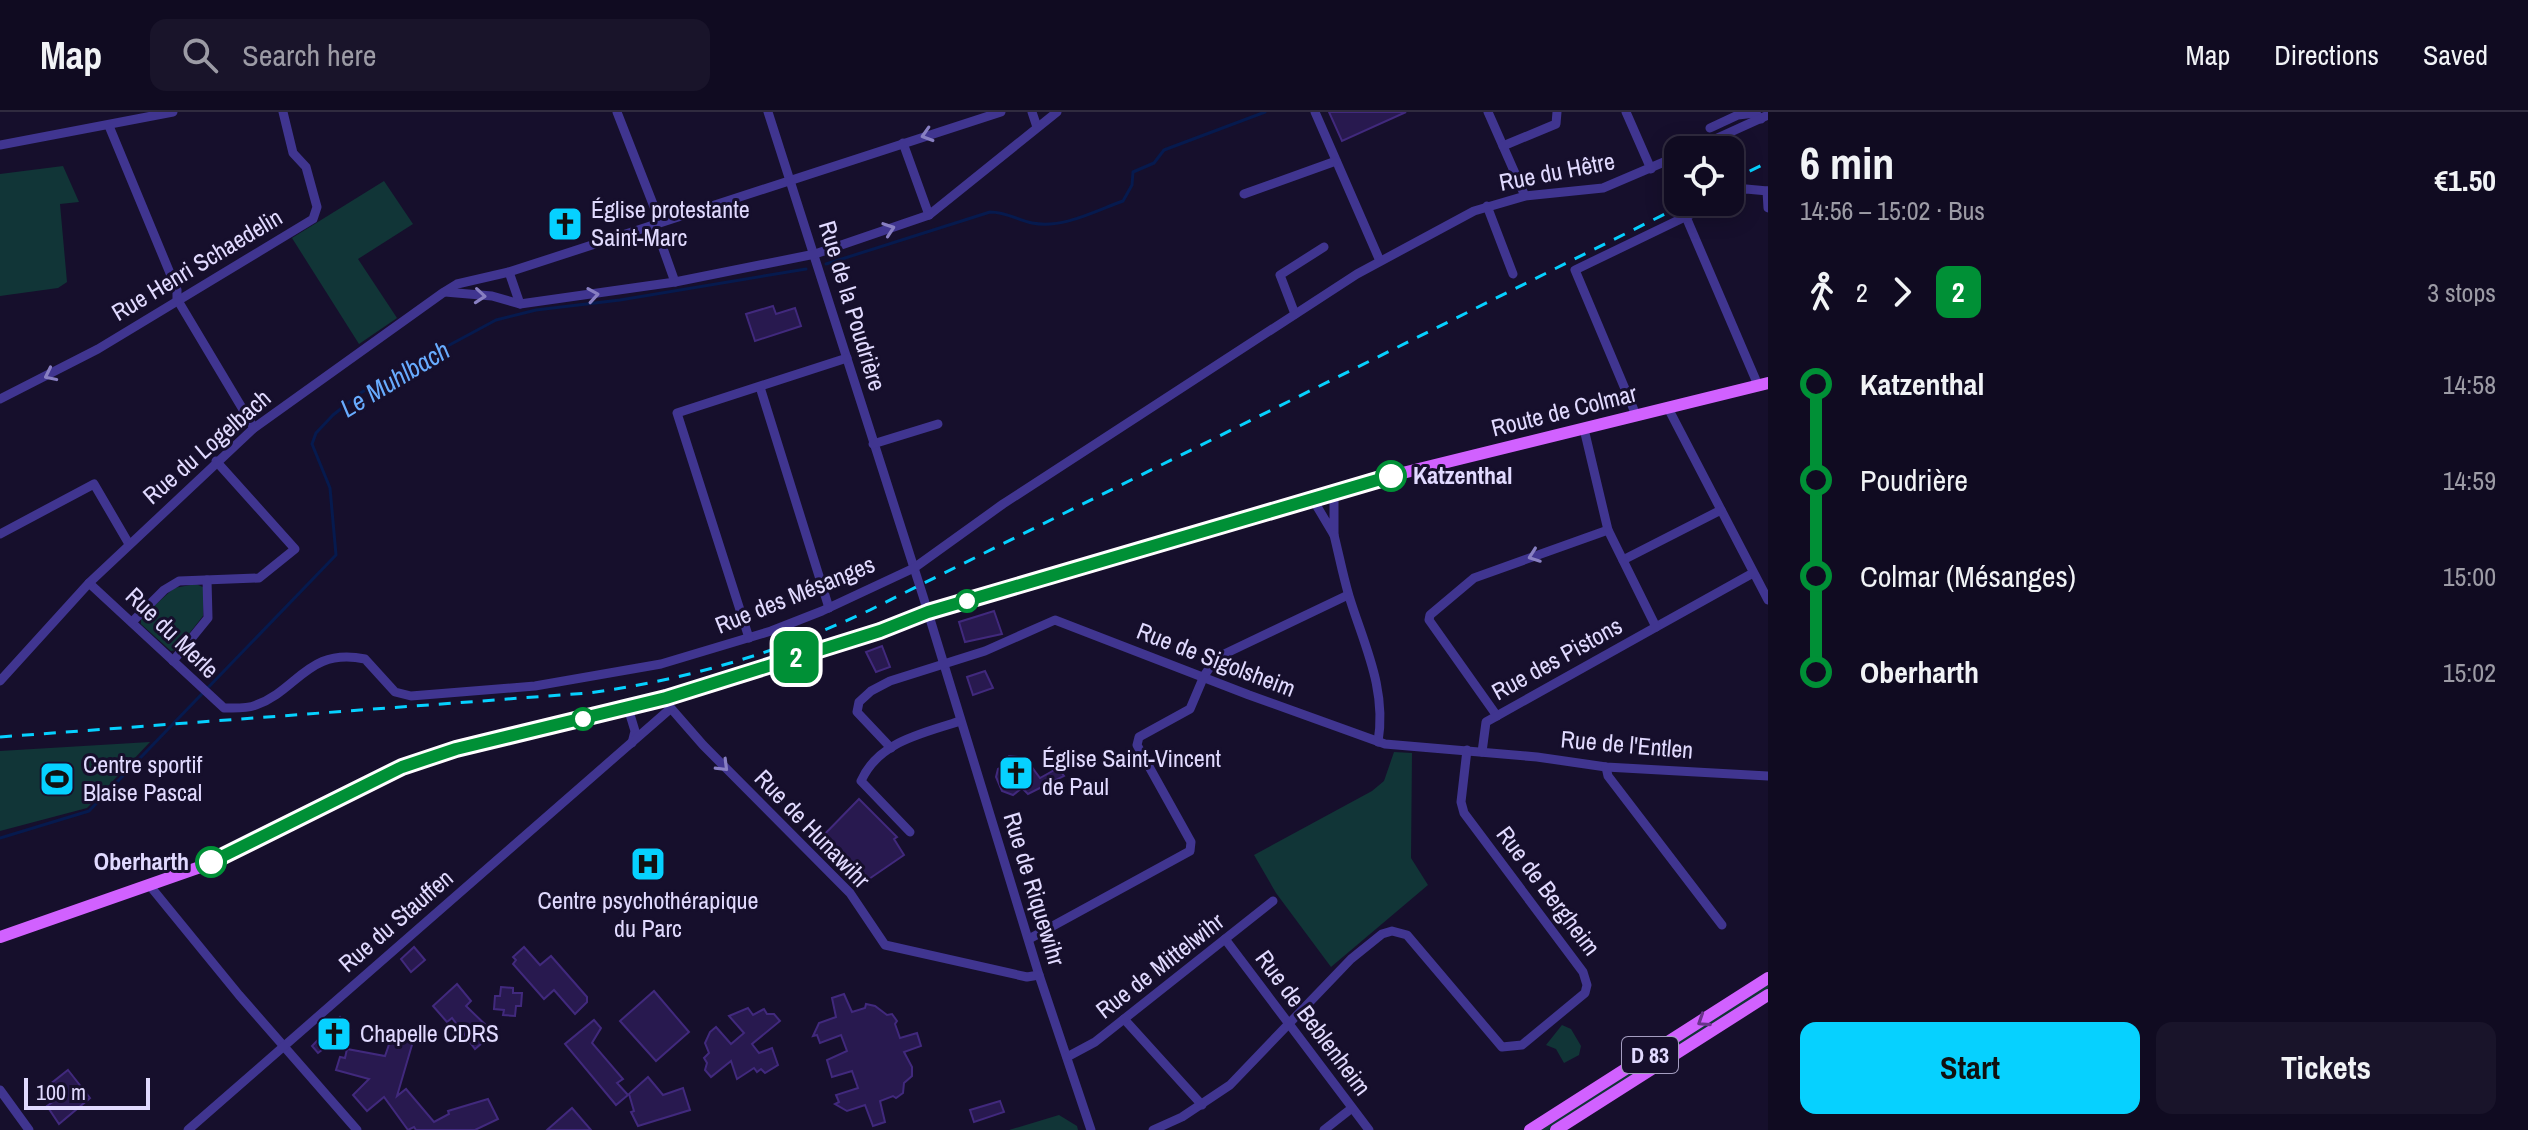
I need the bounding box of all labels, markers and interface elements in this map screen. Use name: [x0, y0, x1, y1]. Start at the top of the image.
search box: [150, 19, 710, 91]
text: Map: [40, 30, 102, 81]
icon: search: [178, 33, 222, 77]
text: Search here: [242, 35, 376, 75]
text: Map: [2186, 36, 2230, 74]
text: Directions: [2274, 36, 2379, 74]
text: Saved: [2423, 36, 2488, 74]
one-way arrow: [920, 126, 934, 142]
text: 6 min: [1800, 133, 1894, 193]
map controls: [1664, 136, 1744, 216]
button: locate: [1664, 136, 1744, 216]
street label: Rue du Hêtre: [1496, 144, 1617, 198]
text: €1.50: [2434, 160, 2496, 200]
place label: Église protestante Saint-Marc: [591, 193, 750, 253]
text: 14:56 – 15:02 · Bus: [1800, 193, 1985, 228]
street label: Rue Henri Schaedelin: [105, 201, 288, 328]
church icon: Église protestante Saint-Marc: [546, 205, 584, 243]
street label: Rue de la Poudrière: [812, 217, 894, 395]
one-way arrow: [881, 222, 895, 238]
icon: walk: [1800, 270, 1844, 314]
icon: forward: [1880, 270, 1924, 314]
text: 2: [1952, 273, 1965, 311]
text: 2: [1856, 275, 1868, 310]
text: 3 stops: [2427, 275, 2496, 310]
one-way arrow: [474, 287, 487, 304]
one-way arrow: [586, 287, 600, 304]
water label: Le Muhlbach: [333, 332, 456, 425]
text: Katzenthal: [1860, 364, 1984, 404]
one-way arrow: [44, 365, 58, 381]
text: 14:58: [2443, 367, 2496, 402]
street label: Route de Colmar: [1488, 376, 1640, 444]
street label: Rue du Logelbach: [136, 382, 277, 511]
place label: Katzenthal: [1413, 459, 1513, 491]
text: Poudrière: [1860, 460, 1968, 500]
marker: Katzenthal: [1376, 461, 1406, 491]
text: 14:59: [2443, 463, 2496, 498]
street label: Rue des Mésanges: [710, 547, 879, 641]
one-way arrow: [1528, 547, 1542, 563]
text: Colmar (Mésanges): [1860, 556, 2076, 596]
text: 15:00: [2443, 559, 2496, 594]
street label: Rue du Merle: [119, 580, 226, 685]
unlabelled marker: [956, 590, 978, 612]
street label: Rue des Pistons: [1486, 609, 1627, 707]
street label: Rue de Sigolsheim: [1132, 614, 1300, 704]
line badge: 2: [770, 631, 822, 683]
text: 2: [790, 638, 802, 676]
text: Oberharth: [1860, 652, 1979, 692]
text: 15:02: [2443, 655, 2496, 690]
unlabelled marker: [572, 708, 594, 730]
street label: Rue de l'Entlen: [1560, 722, 1695, 766]
place label: Église Saint-Vincent de Paul: [1042, 742, 1222, 802]
place label: Centre sportif Blaise Pascal: [83, 748, 203, 808]
church icon: Église Saint-Vincent de Paul: [997, 754, 1035, 792]
one-way arrow: [714, 756, 729, 771]
sports icon: Centre sportif Blaise Pascal: [38, 760, 76, 798]
street label: Rue de Hunawihr: [748, 762, 878, 895]
street label: Rue de Riquewihr: [996, 808, 1074, 970]
street label: Rue de Bergheim: [1490, 819, 1608, 962]
place label: Oberharth: [94, 845, 189, 877]
hospital icon: Centre psychothérapique du Parc: [629, 845, 667, 883]
marker: Oberharth: [196, 847, 226, 877]
street label: Rue du Stauffen: [331, 862, 459, 979]
place label: Centre psychothérapique du Parc: [538, 884, 759, 944]
street label: Rue de Mittelwihr: [1089, 905, 1230, 1025]
street label: Rue de Beblenheim: [1249, 943, 1379, 1101]
one-way arrow: [1697, 1011, 1711, 1026]
church icon: Chapelle CDRS: [315, 1015, 353, 1053]
place label: Chapelle CDRS: [360, 1017, 499, 1049]
button: Start: [1800, 1022, 2140, 1114]
button: Tickets: [2156, 1022, 2496, 1114]
road number: D 83: [1622, 1037, 1678, 1073]
scale bar: [24, 1074, 150, 1110]
text: 100 m: [36, 1077, 86, 1107]

